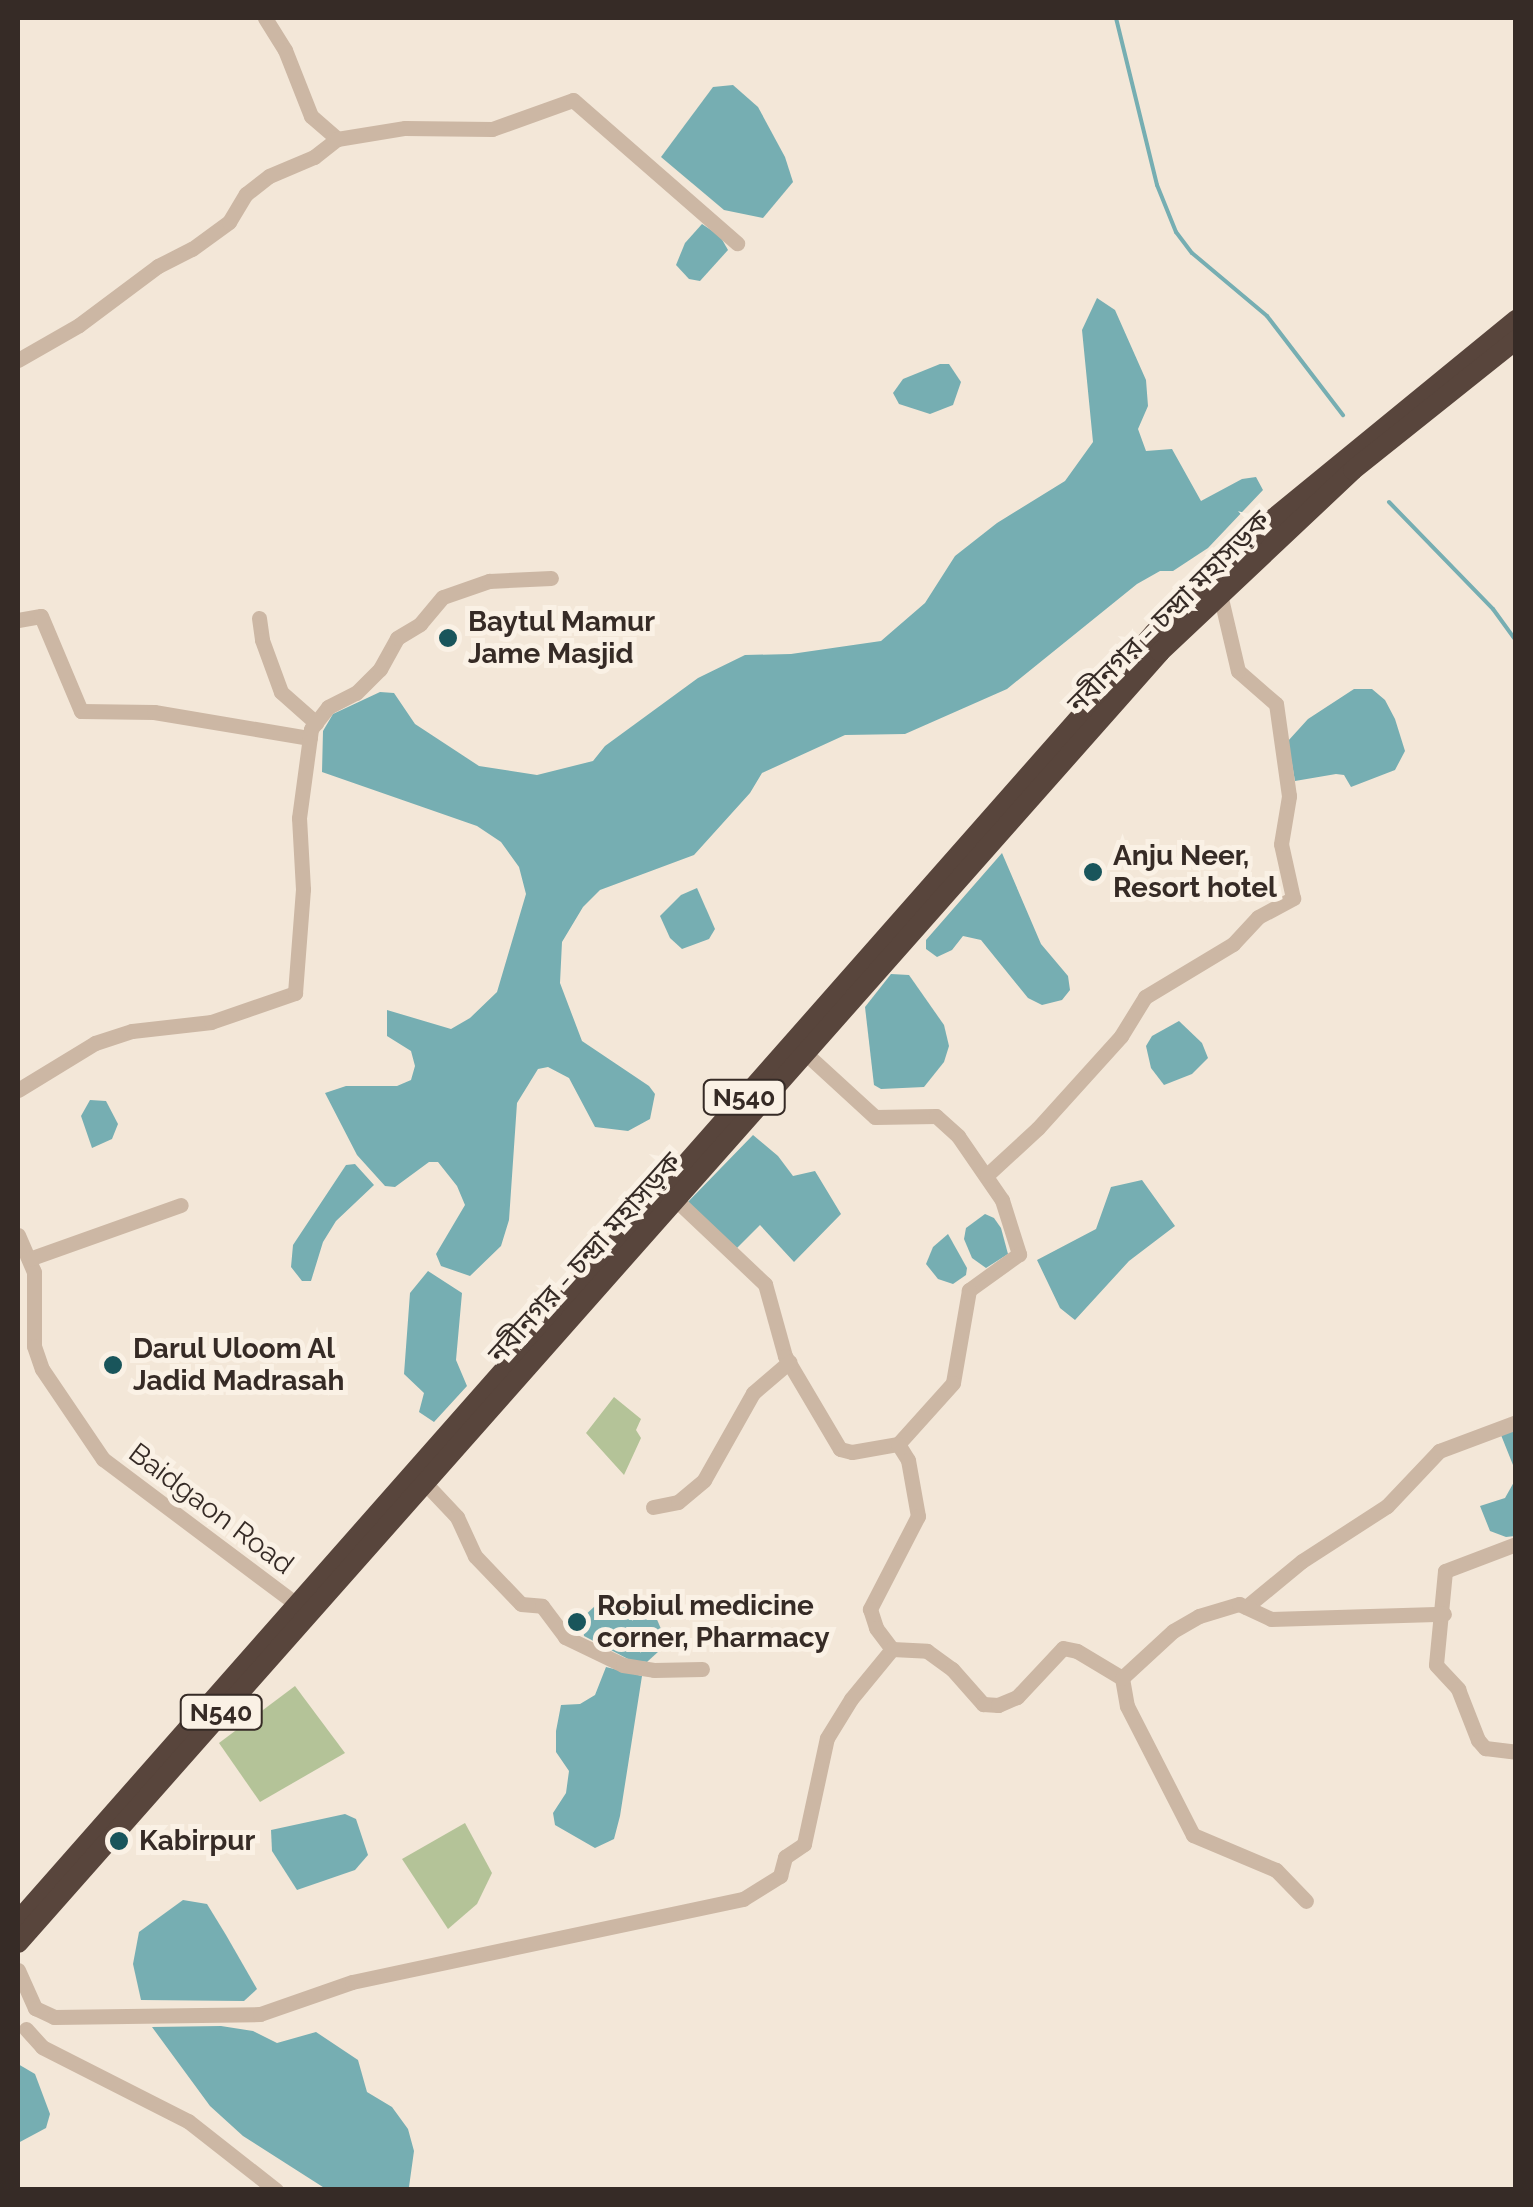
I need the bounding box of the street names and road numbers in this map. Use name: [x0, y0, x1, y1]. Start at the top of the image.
street label: নবীনগর - চন্দ্রা মহাসড়ক: [1061, 504, 1277, 720]
road number: N540: [702, 1077, 786, 1117]
street label: নবীনগর - চন্দ্রা মহাসড়ক: [481, 1146, 689, 1370]
street label: Baidgaon Road: [122, 1436, 300, 1582]
road number: N540: [178, 1692, 264, 1732]

